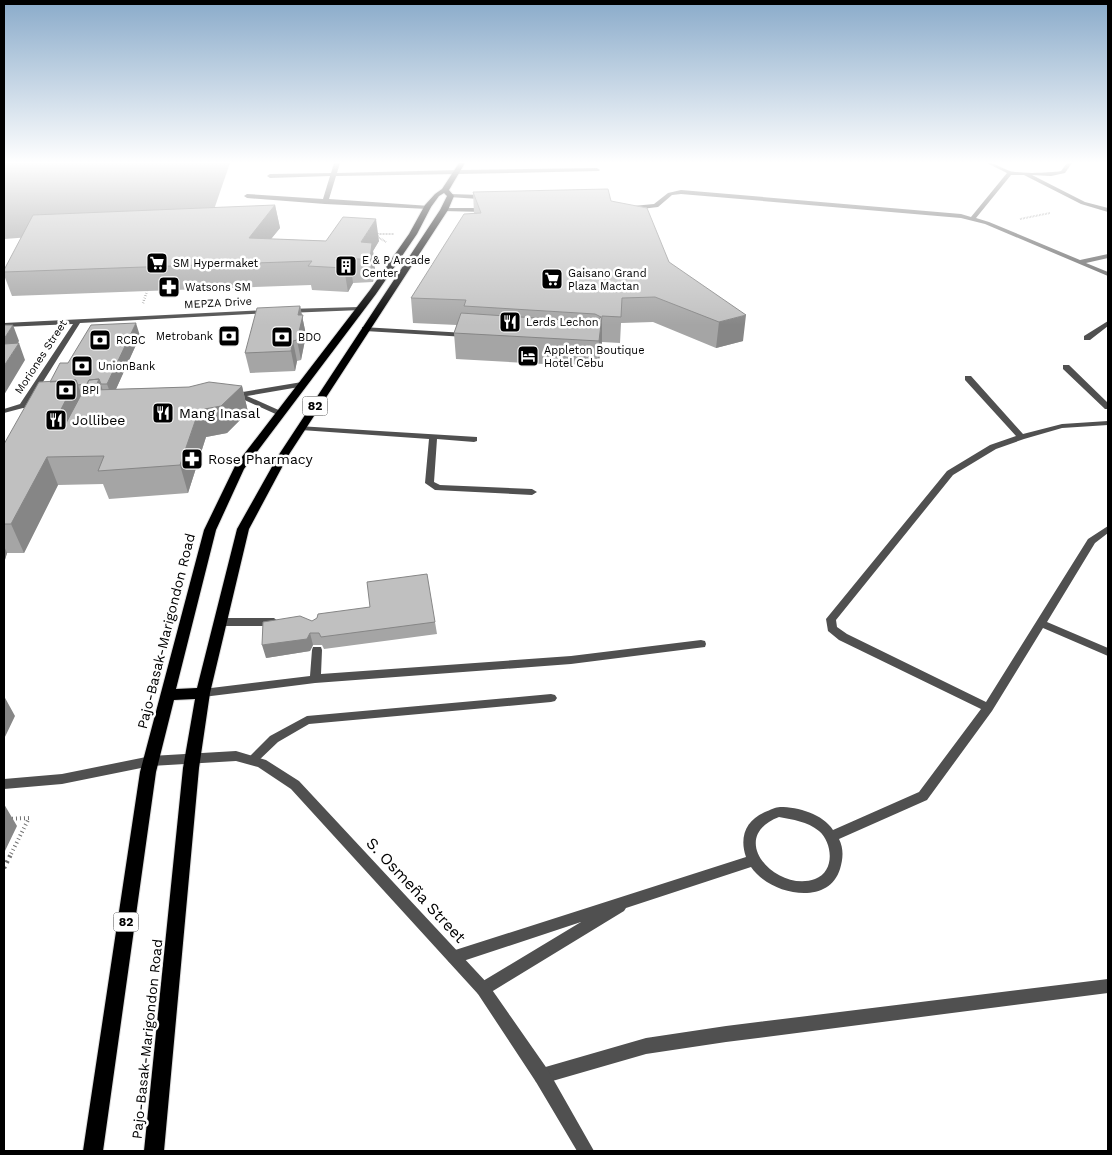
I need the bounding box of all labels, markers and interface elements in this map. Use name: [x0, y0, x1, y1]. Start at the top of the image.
supermarket icon: SM Hypermaket: [145, 251, 169, 275]
building icon: E & P Arcade Center: [334, 254, 358, 278]
place label: E & P Arcade Center: [362, 254, 430, 280]
place label: SM Hypermaket: [173, 257, 259, 270]
supermarket icon: Gaisano Grand Plaza Mactan: [540, 267, 564, 291]
place label: Gaisano Grand Plaza Mactan: [568, 267, 647, 293]
pharmacy icon: Watsons SM: [157, 275, 181, 299]
place label: Watsons SM: [185, 281, 251, 294]
street label: MEPZA Drive: [184, 295, 252, 311]
restaurant icon: Lerds Lechon: [498, 310, 522, 334]
place label: Lerds Lechon: [526, 316, 599, 329]
street label: Moriones Street: [12, 317, 70, 396]
bank icon: Metrobank: [217, 324, 241, 348]
bank icon: BDO: [270, 325, 294, 349]
bank icon: RCBC: [88, 328, 112, 352]
place label: Metrobank: [156, 330, 213, 343]
place label: BDO: [298, 331, 321, 344]
place label: RCBC: [116, 334, 146, 347]
hotel icon: Appleton Boutique Hotel Cebu: [516, 344, 540, 368]
place label: Appleton Boutique Hotel Cebu: [544, 344, 645, 370]
bank icon: UnionBank: [70, 354, 94, 378]
place label: UnionBank: [98, 360, 155, 373]
bank icon: BPI: [54, 378, 78, 402]
place label: BPI: [82, 384, 99, 397]
road number: 82: [302, 396, 328, 416]
restaurant icon: Mang Inasal: [151, 401, 175, 425]
place label: Mang Inasal: [179, 405, 261, 421]
restaurant icon: Jollibee: [44, 408, 68, 432]
place label: Jollibee: [72, 412, 125, 428]
pharmacy icon: Rose Pharmacy: [180, 447, 204, 471]
place label: Rose Pharmacy: [208, 451, 313, 467]
street label: Pajo-Basak-Marigondon Road: [134, 532, 198, 730]
street label: S. Osmeña Street: [362, 833, 470, 947]
road number: 82: [114, 912, 138, 932]
street label: Pajo-Basak-Marigondon Road: [129, 938, 165, 1140]

